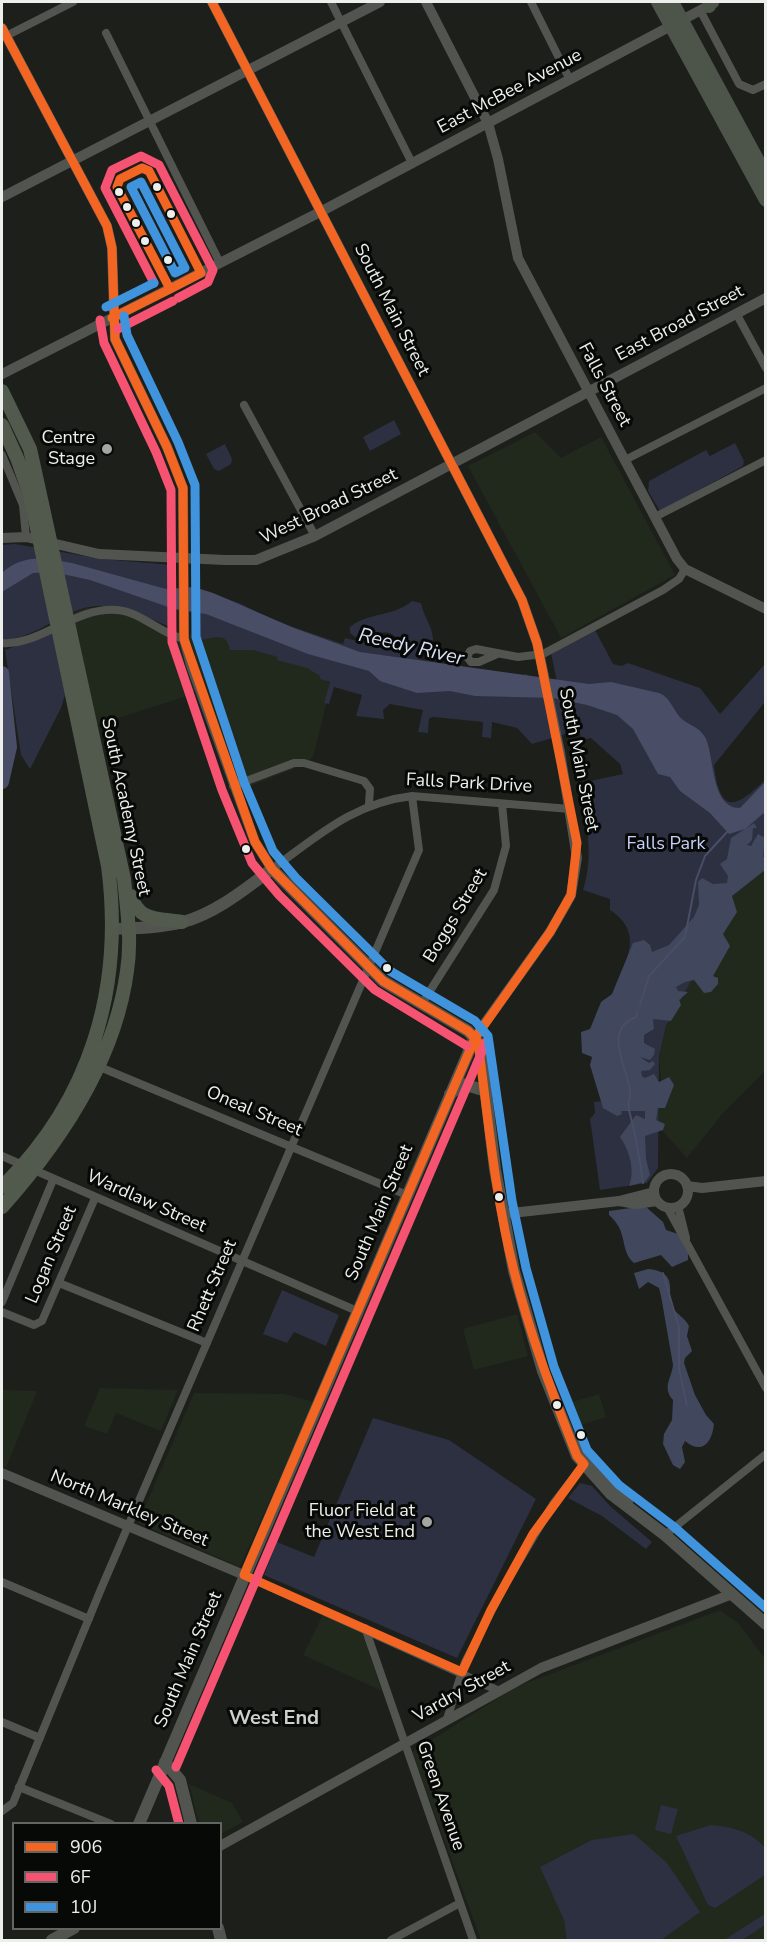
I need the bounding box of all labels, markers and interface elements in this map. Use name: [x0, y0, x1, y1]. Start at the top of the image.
street label: East McBee Avenue: [434, 45, 586, 139]
unlabelled marker: [151, 181, 163, 193]
unlabelled marker: [113, 186, 125, 198]
unlabelled marker: [121, 201, 133, 213]
unlabelled marker: [165, 208, 177, 220]
unlabelled marker: [130, 217, 142, 229]
unlabelled marker: [139, 235, 151, 247]
street label: South Main Street: [348, 240, 434, 380]
unlabelled marker: [162, 254, 174, 266]
street label: East Broad Street: [612, 281, 748, 367]
street label: Falls Street: [573, 339, 635, 431]
place label: Centre Stage: [42, 428, 95, 470]
marker: Centre Stage: [100, 442, 114, 456]
street label: West Broad Street: [257, 464, 401, 550]
water label: Reedy River: [356, 624, 466, 672]
street label: South Main Street: [554, 687, 602, 833]
street label: South Academy Street: [96, 716, 154, 898]
street label: Falls Park Drive: [405, 770, 533, 798]
park label: Falls Park: [627, 834, 705, 856]
unlabelled marker: [240, 843, 252, 855]
street label: Boggs Street: [420, 865, 492, 967]
unlabelled marker: [381, 962, 393, 974]
street label: Oneal Street: [203, 1082, 305, 1142]
street label: South Main Street: [342, 1142, 418, 1284]
street label: Wardlaw Street: [83, 1166, 209, 1238]
unlabelled marker: [493, 1191, 505, 1203]
street label: Logan Street: [22, 1203, 82, 1307]
street label: Rhett Street: [184, 1237, 242, 1335]
unlabelled marker: [551, 1399, 563, 1411]
unlabelled marker: [575, 1429, 587, 1441]
street label: North Markley Street: [47, 1466, 211, 1552]
place label: Fluor Field at the West End: [305, 1501, 415, 1544]
marker: Fluor Field at the West End: [420, 1515, 434, 1529]
street label: South Main Street: [151, 1589, 227, 1731]
street label: Vardry Street: [410, 1656, 514, 1728]
district label: West End: [229, 1707, 319, 1731]
street label: Green Avenue: [411, 1738, 469, 1854]
legend: [12, 1822, 222, 1930]
text: 906: [70, 1835, 102, 1859]
text: 6F: [70, 1865, 91, 1889]
text: 10J: [70, 1895, 97, 1919]

